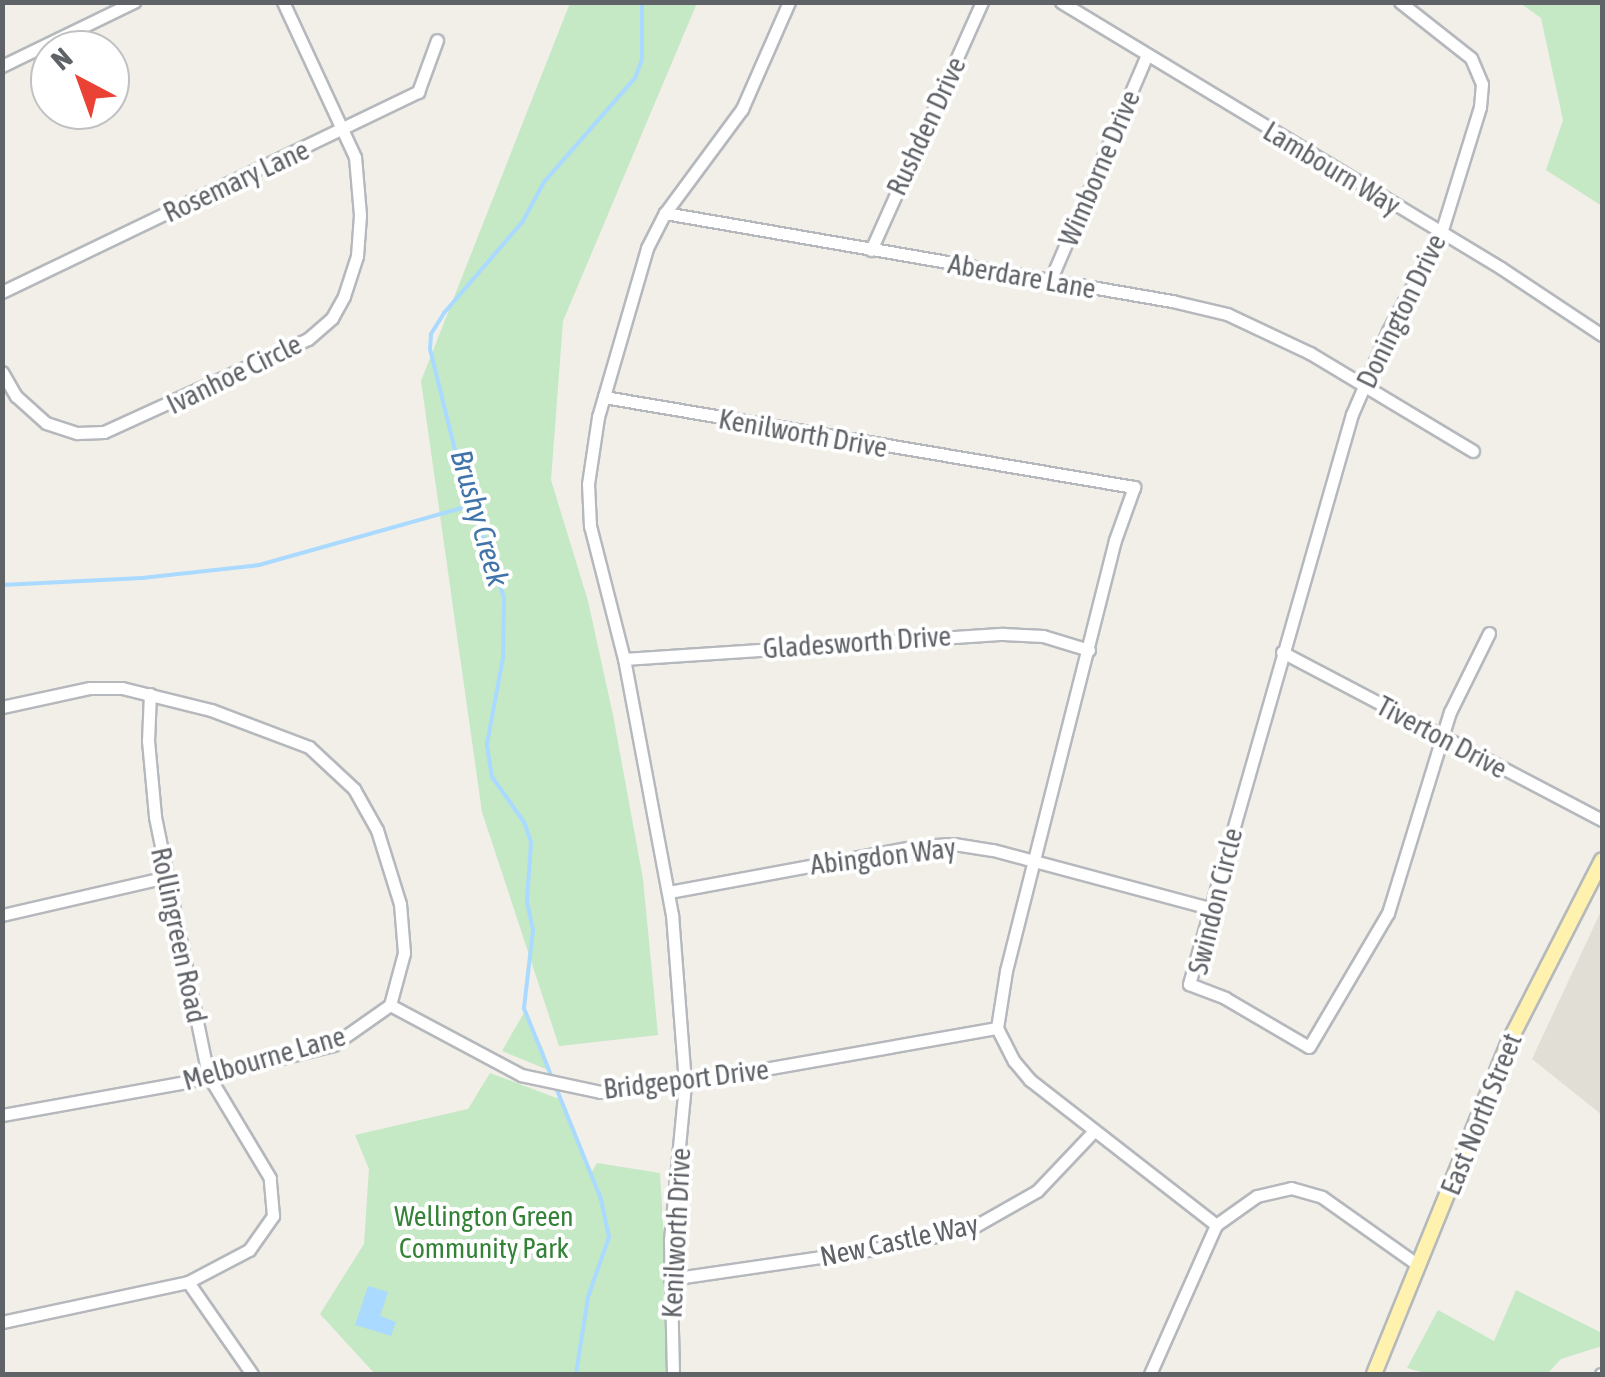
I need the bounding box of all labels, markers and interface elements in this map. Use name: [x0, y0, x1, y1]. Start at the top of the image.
north arrow: [30, 30, 130, 130]
text: N: [45, 41, 78, 76]
street label: Rushden Drive: [879, 51, 973, 201]
street label: Wimborne Drive: [1051, 85, 1147, 251]
street label: Lambourn Way: [1257, 114, 1407, 222]
street label: Rosemary Lane: [158, 133, 314, 229]
street label: Donington Drive: [1349, 229, 1453, 393]
street label: Aberdare Lane: [946, 247, 1098, 305]
street label: Ivanhoe Circle: [161, 327, 307, 421]
street label: Kenilworth Drive: [716, 402, 890, 464]
water label: Brushy Creek: [443, 446, 517, 590]
street label: Gladesworth Drive: [762, 619, 952, 665]
street label: Tiverton Drive: [1371, 689, 1513, 785]
street label: Swindon Circle: [1181, 824, 1249, 978]
street label: Abingdon Way: [808, 830, 958, 882]
street label: Rollingreen Road: [144, 844, 214, 1026]
street label: Melbourne Lane: [179, 1019, 349, 1097]
street label: East North Street: [1433, 1028, 1529, 1200]
street label: Bridgeport Drive: [602, 1052, 770, 1106]
street label: Kenilworth Drive: [655, 1147, 697, 1319]
park label: Wellington Green Community Park: [394, 1199, 574, 1265]
street label: New Castle Way: [817, 1207, 981, 1273]

